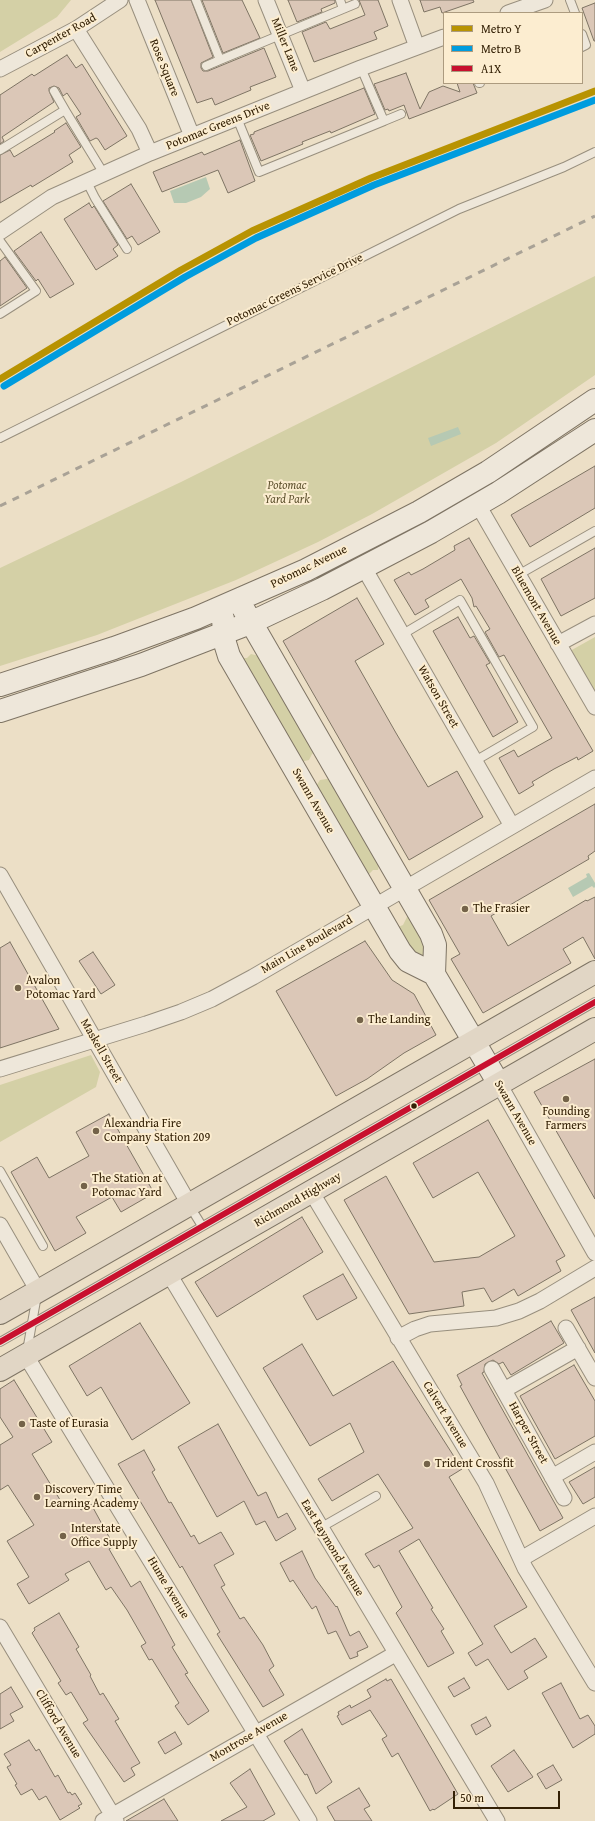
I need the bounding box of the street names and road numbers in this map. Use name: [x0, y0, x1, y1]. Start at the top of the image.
street label: Carpenter Road: [23, 11, 99, 61]
street label: Miller Lane: [268, 16, 302, 74]
street label: Rose Square: [146, 37, 182, 99]
street label: Potomac Greens Drive: [164, 99, 272, 153]
street label: Potomac Greens Service Drive: [224, 251, 366, 329]
street label: Potomac Avenue: [268, 542, 350, 592]
street label: Bluemont Avenue: [508, 564, 564, 648]
street label: Watson Street: [414, 663, 462, 731]
street label: Swann Avenue: [289, 766, 337, 836]
street label: Main Line Boulevard: [259, 913, 355, 977]
street label: Maskell Street: [77, 1016, 125, 1086]
street label: Swann Avenue: [491, 1078, 539, 1148]
street label: Richmond Highway: [252, 1169, 344, 1231]
street label: Calvert Avenue: [419, 1379, 471, 1451]
street label: Harper Street: [505, 1399, 551, 1467]
street label: East Raymond Avenue: [297, 1497, 367, 1599]
street label: Hume Avenue: [144, 1555, 192, 1621]
street label: Clifford Avenue: [32, 1687, 84, 1761]
street label: Montrose Avenue: [207, 1709, 291, 1765]

